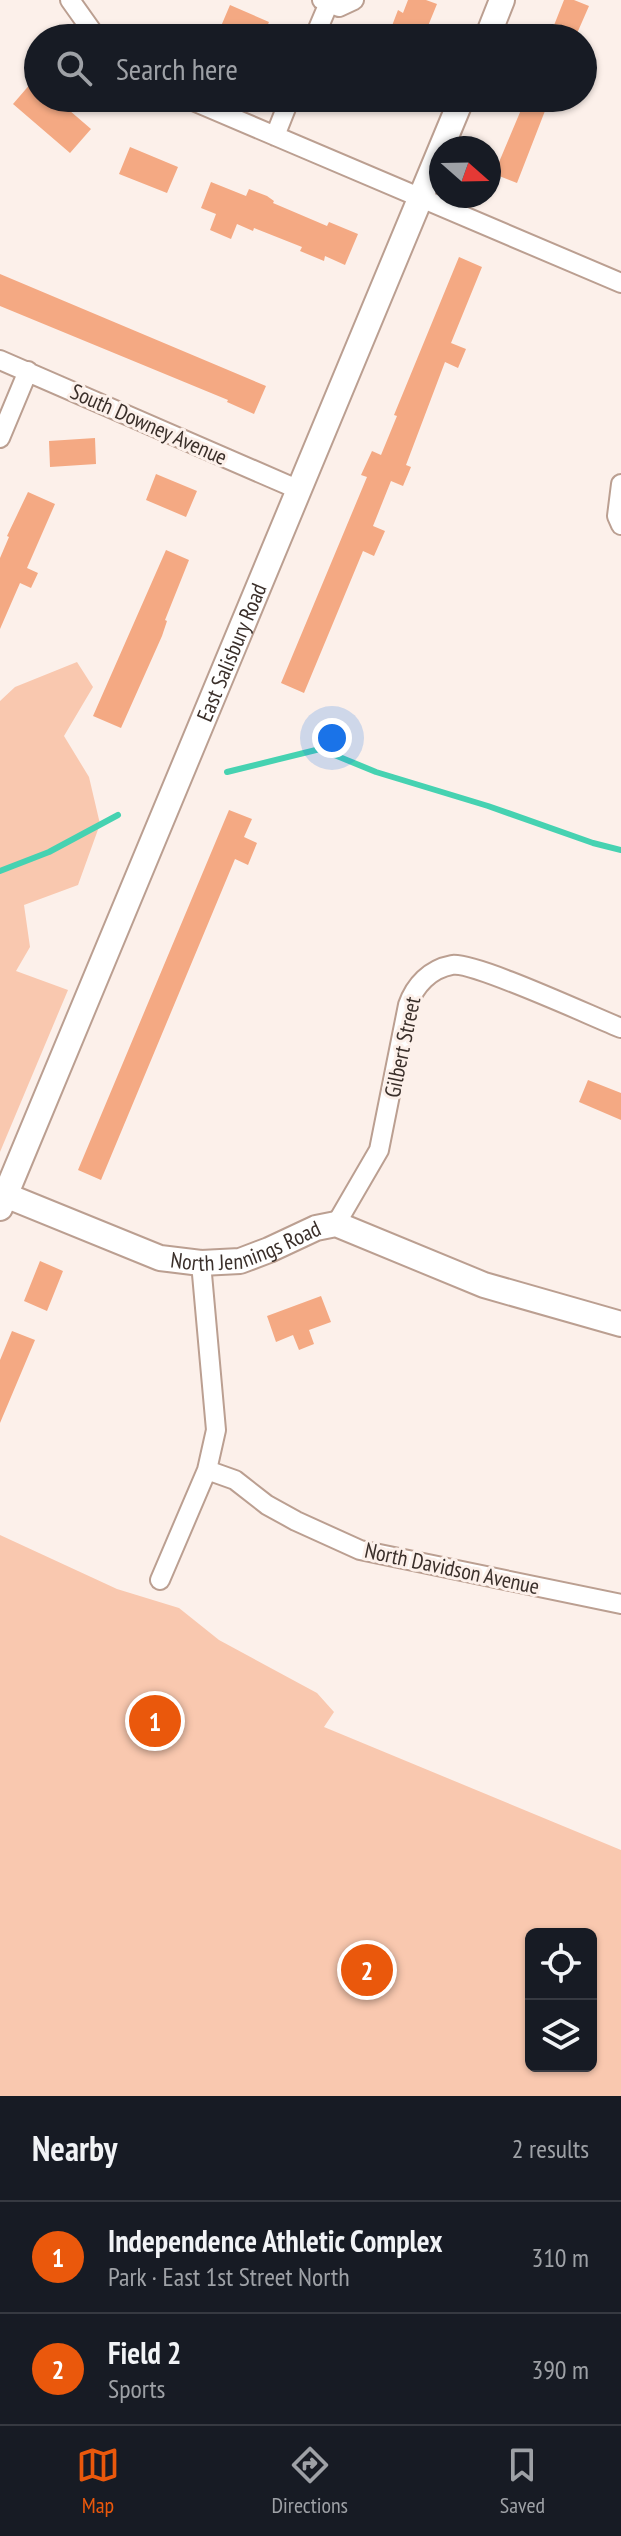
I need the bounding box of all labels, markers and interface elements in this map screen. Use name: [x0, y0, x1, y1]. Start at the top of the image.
search box: [24, 24, 597, 112]
icon: search: [52, 46, 96, 90]
text: Search here: [116, 49, 238, 88]
north arrow: [429, 136, 501, 208]
street label: South Downey Avenue: [66, 377, 232, 471]
street label: East Salisbury Road: [190, 579, 273, 725]
your location: [312, 718, 352, 758]
street label: Gilbert Street: [378, 994, 426, 1100]
street label: North Jennings Road: [169, 1214, 325, 1277]
street label: North Davidson Avenue: [362, 1536, 542, 1600]
pin: 1: [129, 1691, 181, 1751]
map controls: [525, 1928, 597, 2072]
button: locate: [525, 1928, 597, 2000]
pin: 2: [341, 1940, 393, 2000]
button: layers: [525, 2000, 597, 2072]
text: Nearby: [32, 2126, 117, 2170]
text: 2 results: [512, 2132, 589, 2165]
text: Independence Athletic Complex: [108, 2221, 442, 2260]
text: 1: [52, 2241, 64, 2274]
text: 310 m: [531, 2241, 589, 2274]
text: Park · East 1st Street North: [108, 2260, 350, 2293]
text: Field 2: [108, 2333, 181, 2372]
text: 2: [52, 2353, 64, 2386]
text: 390 m: [531, 2353, 589, 2386]
text: Sports: [108, 2372, 165, 2405]
tab: Map: [76, 2443, 120, 2519]
tab: Directions: [272, 2443, 348, 2519]
tab: Saved: [500, 2443, 545, 2519]

